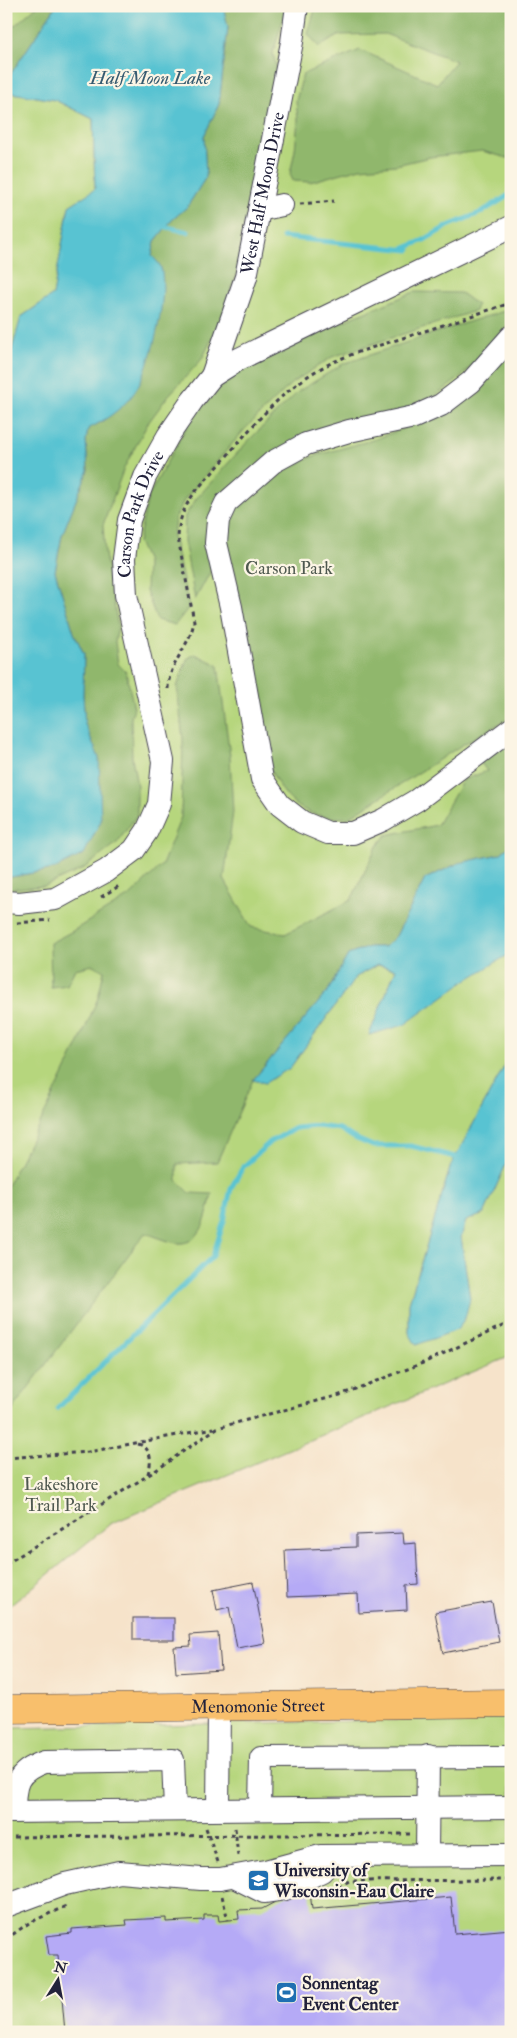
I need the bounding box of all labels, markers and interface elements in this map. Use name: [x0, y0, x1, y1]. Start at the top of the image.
water label: Half Moon Lake: [89, 66, 211, 90]
street label: West Half Moon Drive: [236, 110, 290, 278]
street label: Carson Park Drive: [113, 446, 170, 578]
park label: Carson Park: [245, 557, 333, 580]
park label: Lakeshore Trail Park: [24, 1473, 99, 1517]
street label: Menomonie Street: [191, 1694, 325, 1719]
place label: University of Wisconsin-Eau Claire: [273, 1859, 434, 1903]
school or university icon: University of Wisconsin-Eau Claire: [246, 1868, 270, 1892]
north arrow: [32, 1956, 82, 2006]
text: N: [52, 1958, 69, 1977]
place label: Sonnentag Event Center: [302, 1972, 399, 2016]
sports icon: Sonnentag Event Center: [274, 1981, 298, 2005]

